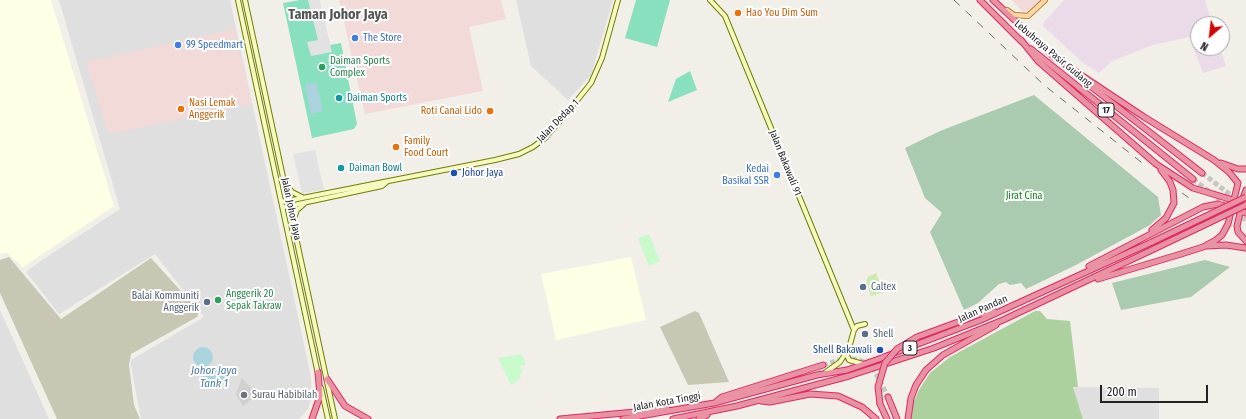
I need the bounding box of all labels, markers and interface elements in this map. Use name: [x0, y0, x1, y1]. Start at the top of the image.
district label: Taman Johor Jaya: [288, 7, 388, 23]
place label: Hao You Dim Sum: [746, 7, 818, 19]
marker: Hao You Dim Sum: [733, 8, 743, 18]
north arrow: [1190, 16, 1230, 56]
street label: Lebuhraya Pasir Gudang: [1012, 18, 1094, 90]
place label: The Store: [363, 32, 402, 44]
marker: The Store: [350, 33, 360, 43]
place label: 99 Speedmart: [186, 39, 243, 51]
text: N: [1199, 39, 1211, 53]
marker: 99 Speedmart: [173, 40, 183, 50]
place label: Daiman Sports Complex: [330, 55, 390, 78]
marker: Daiman Sports Complex: [317, 62, 327, 72]
place label: Daiman Sports: [347, 92, 407, 104]
marker: Daiman Sports: [334, 93, 344, 103]
place label: Nasi Lemak Anggerik: [189, 97, 235, 120]
street label: Jalan Dedap 1: [535, 97, 581, 145]
road number: 17: [1098, 103, 1114, 117]
marker: Nasi Lemak Anggerik: [176, 104, 186, 114]
place label: Roti Canai Lido: [421, 105, 482, 117]
marker: Roti Canai Lido: [485, 106, 495, 116]
street label: Jalan Bakawali 91: [766, 128, 804, 198]
place label: Family Food Court: [404, 135, 448, 158]
marker: Family Food Court: [391, 142, 401, 152]
place label: Daiman Bowl: [349, 162, 402, 174]
marker: Daiman Bowl: [336, 163, 346, 173]
place label: Kedai Basikal SSR: [722, 163, 769, 186]
place label: Johor Jaya: [462, 167, 503, 179]
marker: Johor Jaya: [449, 168, 459, 178]
marker: Kedai Basikal SSR: [772, 170, 782, 180]
street label: Jalan Johor Jaya: [279, 177, 303, 241]
park label: Jirat Cina: [1006, 190, 1042, 202]
place label: Caltex: [871, 281, 896, 293]
marker: Caltex: [858, 282, 868, 292]
place label: Anggerik 20 Sepak Takraw: [226, 288, 281, 312]
place label: Balai Kommuniti Anggerik: [132, 290, 199, 314]
street label: Jalan Pandan: [956, 293, 1010, 325]
marker: Anggerik 20 Sepak Takraw: [213, 295, 223, 305]
marker: Balai Kommuniti Anggerik: [202, 297, 212, 307]
place label: Shell: [873, 328, 893, 340]
marker: Shell: [860, 329, 870, 339]
road number: 3: [903, 341, 917, 355]
place label: Shell Bakawali: [813, 344, 872, 356]
marker: Shell Bakawali: [875, 345, 885, 355]
water label: Johor Jaya Tank 1: [191, 364, 237, 390]
scale bar: [1102, 377, 1210, 403]
text: 200 m: [1107, 385, 1137, 399]
place label: Surau Habibilah: [252, 389, 317, 401]
marker: Surau Habibilah: [239, 390, 249, 400]
street label: Jalan Kota Tinggi: [633, 390, 701, 414]

